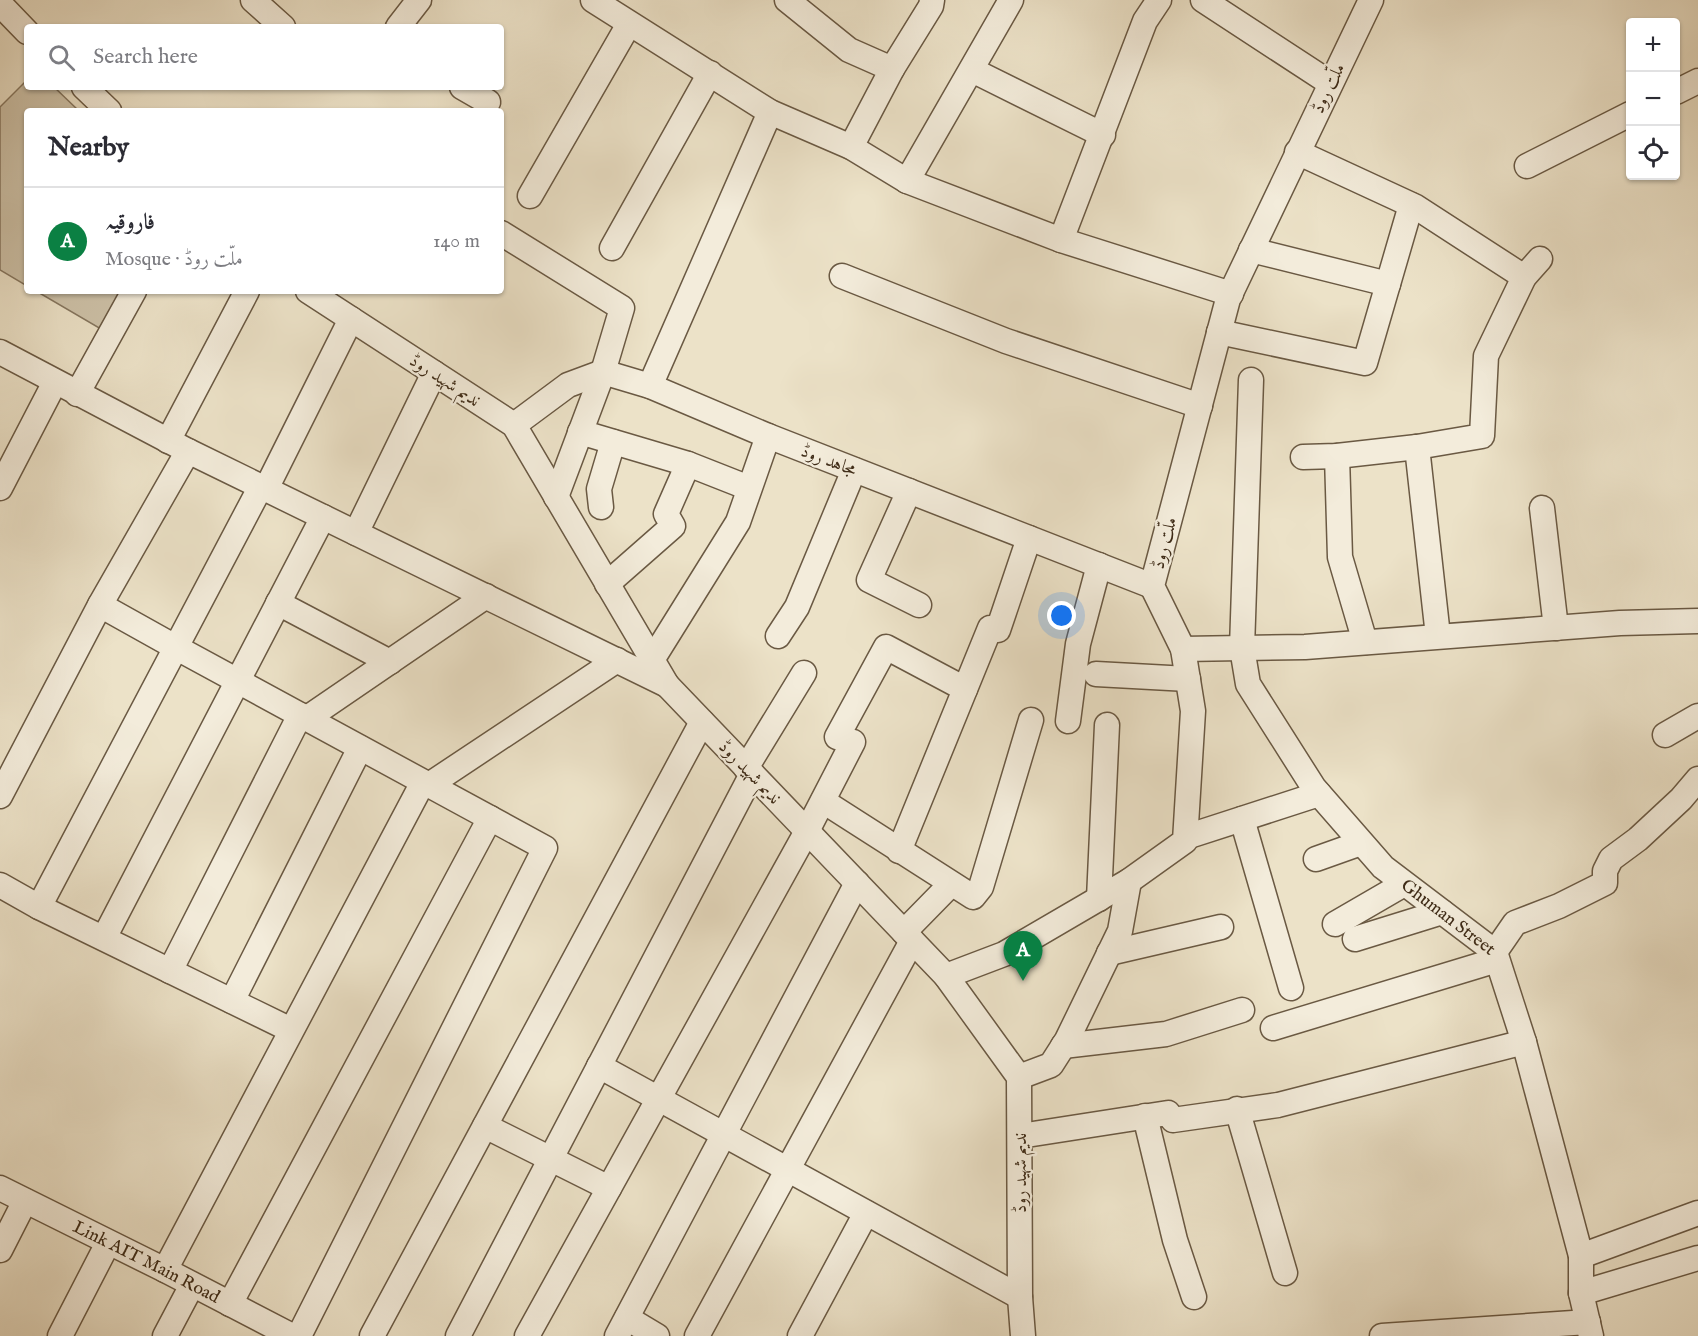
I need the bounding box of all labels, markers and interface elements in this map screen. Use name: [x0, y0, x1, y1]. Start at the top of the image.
map controls: [1626, 18, 1680, 180]
button: +: [1626, 18, 1680, 72]
search box: [24, 24, 504, 90]
icon: search: [45, 41, 78, 74]
text: Search here: [93, 43, 198, 71]
street label: ملّت روڈ: [1306, 59, 1351, 117]
button: −: [1626, 72, 1680, 126]
button: locate: [1626, 126, 1680, 180]
text: Nearby: [48, 131, 129, 164]
text: فاروقیہ: [105, 209, 155, 237]
text: A: [61, 229, 74, 254]
text: 140 m: [433, 229, 480, 254]
text: Mosque · ملّت روڈ: [105, 247, 243, 272]
street label: ندیم شہید روڈ: [403, 350, 484, 415]
street label: مجاہد روڈ: [797, 440, 860, 483]
street label: ملّت روڈ: [1146, 514, 1183, 572]
your location: [1047, 601, 1076, 630]
street label: ندیم شہید روڈ: [711, 736, 785, 812]
street label: Ghuman Street: [1396, 875, 1500, 961]
pin: A: [1004, 932, 1042, 981]
street label: ندیم شہید روڈ: [1010, 1133, 1036, 1213]
street label: Link AIT Main Road: [69, 1216, 224, 1310]

